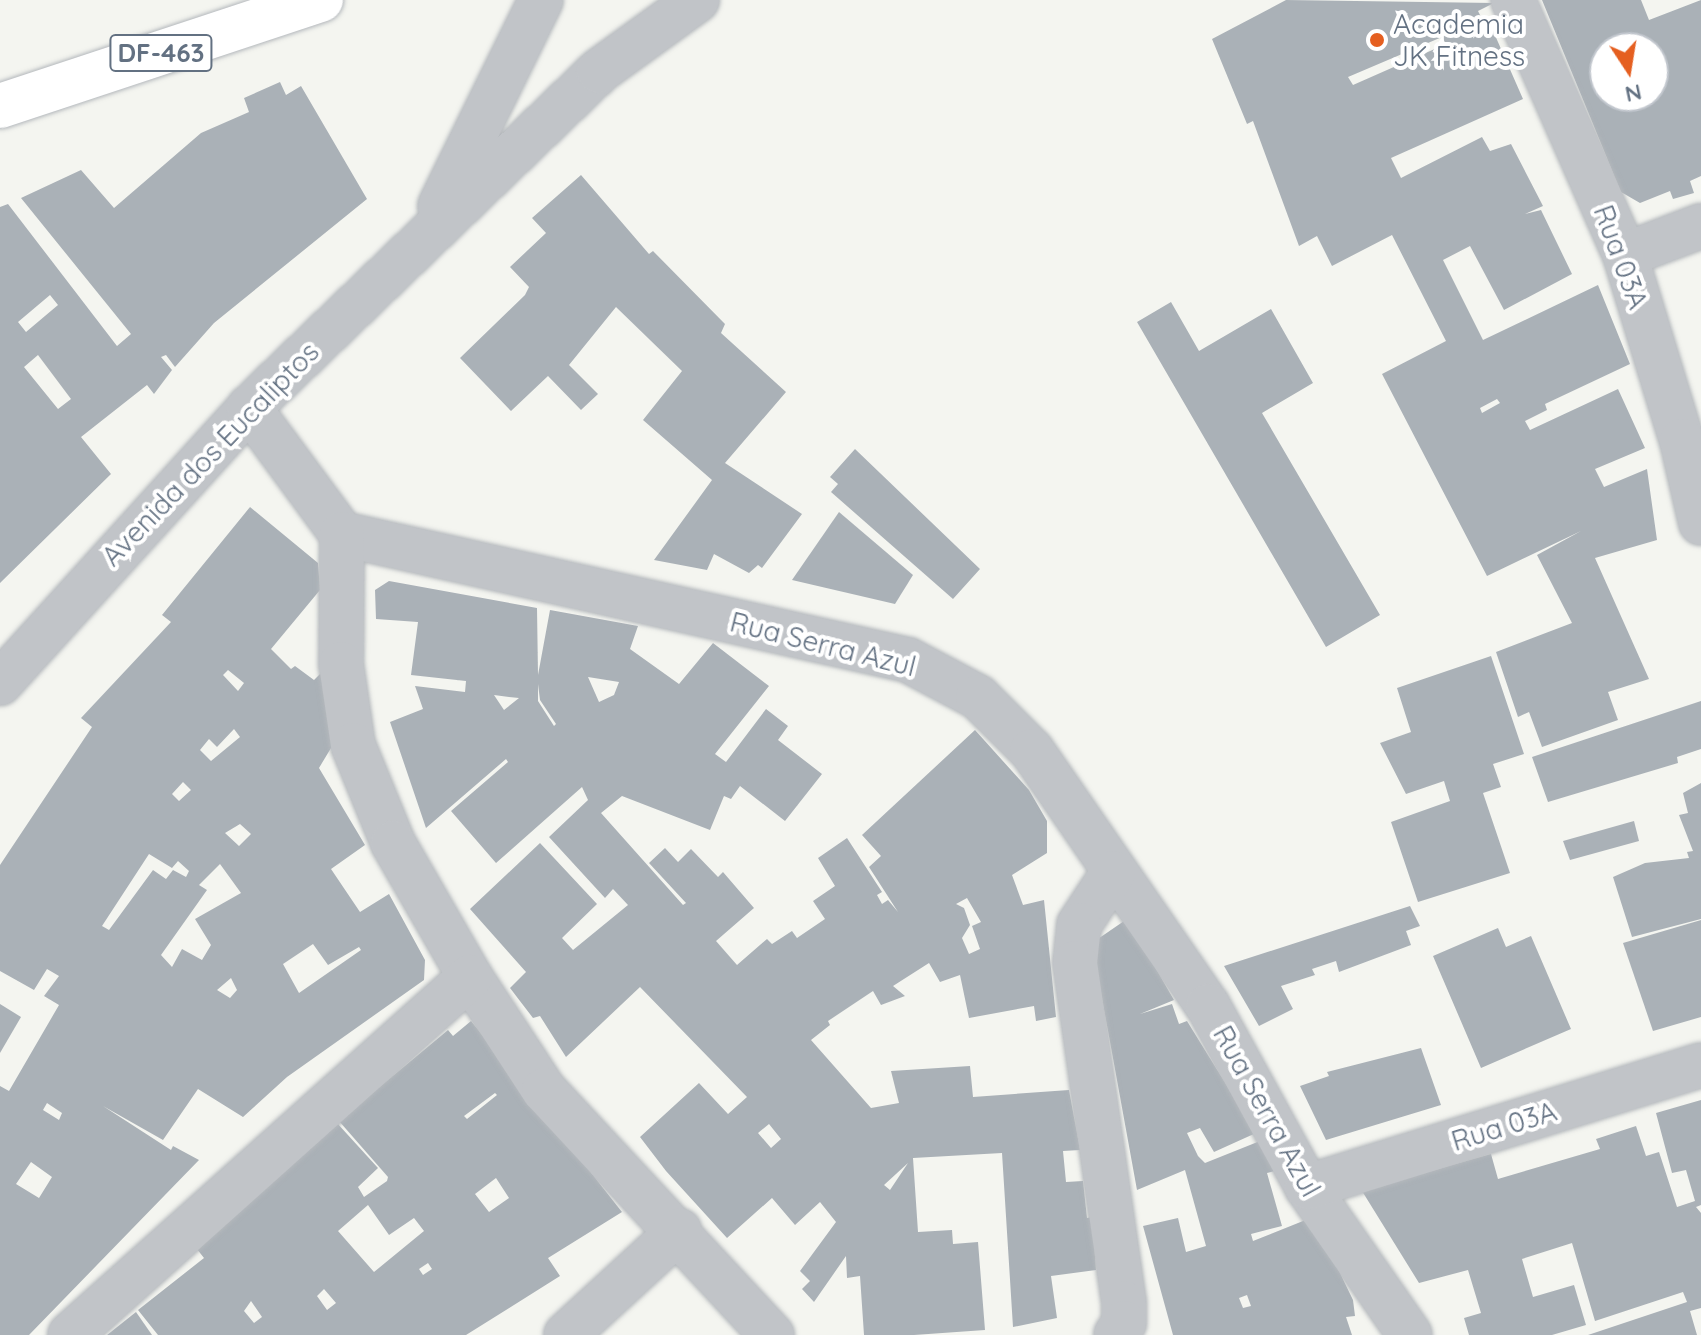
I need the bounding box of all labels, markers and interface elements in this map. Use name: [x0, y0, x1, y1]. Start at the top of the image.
place label: Academia JK Fitness: [1393, 7, 1525, 73]
road number: DF-463: [109, 31, 213, 75]
marker: Academia JK Fitness: [1368, 31, 1386, 49]
north arrow: [1589, 32, 1669, 112]
text: N: [1623, 78, 1644, 109]
street label: Rua 03A: [1587, 200, 1655, 314]
street label: Avenida dos Eucaliptos: [94, 335, 326, 573]
street label: Rua Serra Azul: [727, 605, 919, 683]
street label: Rua Serra Azul: [1206, 1020, 1328, 1202]
street label: Rua 03A: [1447, 1094, 1561, 1158]

